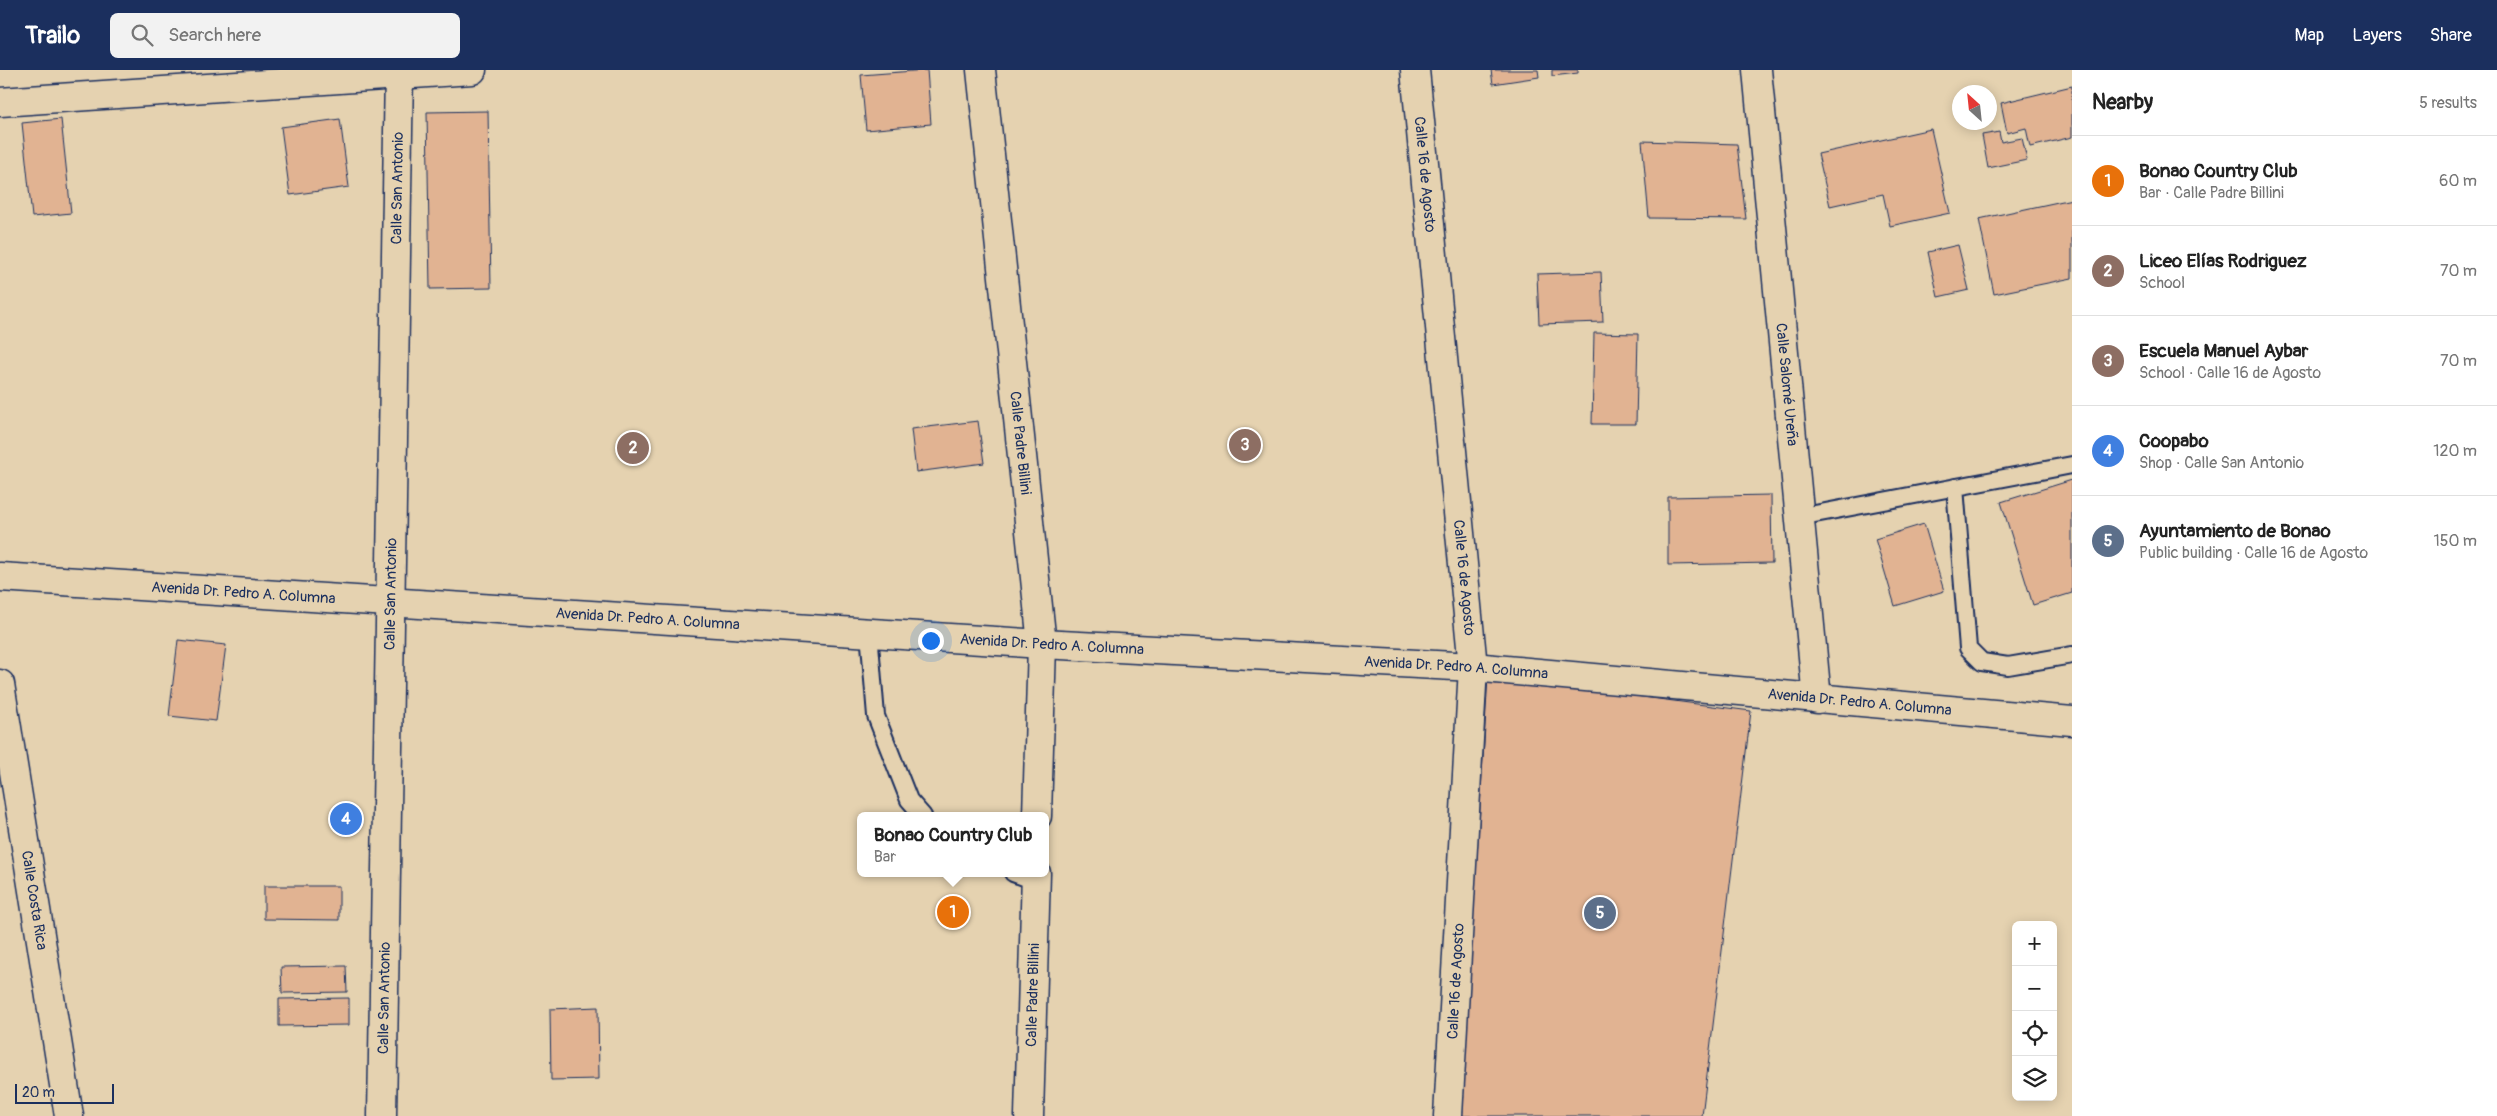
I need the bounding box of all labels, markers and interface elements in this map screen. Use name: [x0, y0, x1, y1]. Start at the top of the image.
search box: [110, 13, 460, 58]
text: Trailo: [25, 21, 80, 50]
icon: search: [128, 21, 156, 49]
text: Search here: [168, 23, 261, 47]
text: Map: [2295, 24, 2324, 47]
text: Layers: [2352, 24, 2402, 47]
text: Share: [2430, 24, 2472, 47]
north arrow: [1952, 85, 1997, 130]
text: Nearby: [2092, 89, 2153, 116]
text: 5 results: [2419, 93, 2477, 113]
street label: Calle 16 de Agosto: [1410, 116, 1440, 233]
street label: Calle San Antonio: [387, 132, 407, 244]
text: Bonao Country Club: [2139, 159, 2298, 183]
text: 1: [2105, 171, 2111, 191]
text: 60 m: [2439, 171, 2477, 191]
text: Bar · Calle Padre Billini: [2139, 183, 2284, 203]
text: Liceo Elías Rodriguez: [2139, 249, 2307, 273]
text: 2: [2104, 261, 2112, 281]
text: 70 m: [2440, 261, 2477, 281]
text: School: [2139, 273, 2185, 293]
street label: Calle Salomé Ureña: [1772, 322, 1802, 447]
text: Escuela Manuel Aybar: [2139, 339, 2308, 363]
text: 3: [2104, 351, 2112, 371]
text: 70 m: [2440, 351, 2477, 371]
text: School · Calle 16 de Agosto: [2139, 363, 2321, 383]
street label: Calle Padre Billini: [1006, 390, 1036, 496]
pin: 3: [1229, 426, 1261, 464]
pin: 2: [617, 429, 649, 467]
text: Coopabo: [2139, 429, 2209, 453]
text: 4: [2103, 441, 2113, 461]
text: 120 m: [2433, 441, 2477, 461]
text: Shop · Calle San Antonio: [2139, 453, 2304, 473]
street label: Calle 16 de Agosto: [1449, 519, 1479, 636]
text: Ayuntamiento de Bonao: [2139, 519, 2331, 543]
text: 5: [2104, 531, 2112, 551]
text: 150 m: [2433, 531, 2477, 551]
street label: Calle San Antonio: [380, 538, 401, 650]
text: Public building · Calle 16 de Agosto: [2139, 543, 2368, 563]
street label: Avenida Dr. Pedro A. Columna: [151, 577, 336, 608]
street label: Avenida Dr. Pedro A. Columna: [555, 603, 740, 634]
your location: [918, 628, 944, 654]
street label: Avenida Dr. Pedro A. Columna: [959, 629, 1144, 659]
street label: Avenida Dr. Pedro A. Columna: [1364, 652, 1549, 683]
street label: Avenida Dr. Pedro A. Columna: [1767, 684, 1952, 720]
pin: 4: [330, 800, 362, 838]
popup: [857, 812, 1049, 877]
text: Bonao Country Club: [874, 823, 1032, 847]
text: Bar: [874, 847, 896, 867]
street label: Calle Costa Rica: [17, 849, 52, 951]
pin: 1: [937, 893, 969, 931]
pin: 5: [1584, 894, 1616, 932]
map controls: [2012, 921, 2057, 1101]
button: +: [2012, 921, 2057, 966]
street label: Calle 16 de Agosto: [1443, 923, 1468, 1040]
street label: Calle San Antonio: [374, 942, 394, 1054]
street label: Calle Padre Billini: [1021, 943, 1043, 1047]
button: −: [2012, 966, 2057, 1011]
button: locate: [2012, 1011, 2057, 1056]
button: layers: [2012, 1056, 2057, 1101]
scale bar: [15, 1081, 114, 1104]
text: 20 m: [22, 1084, 55, 1101]

